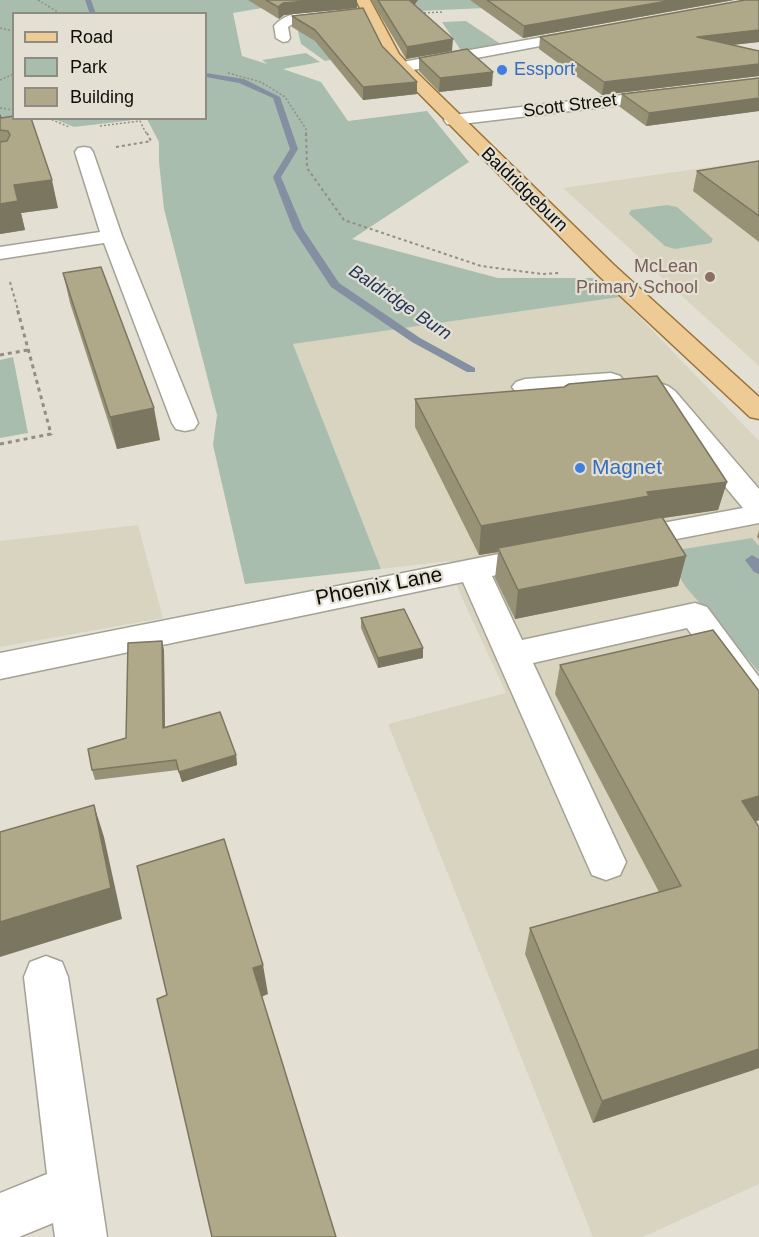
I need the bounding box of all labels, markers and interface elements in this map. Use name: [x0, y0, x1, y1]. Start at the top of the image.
legend: [12, 12, 207, 120]
text: Road: [70, 27, 113, 47]
text: Park: [70, 57, 107, 77]
place label: Essport: [514, 59, 575, 81]
marker: Essport: [495, 63, 509, 77]
text: Building: [70, 87, 134, 107]
street label: Scott Street: [522, 90, 618, 122]
street label: Baldridgeburn: [476, 143, 572, 237]
place label: McLean Primary School: [576, 256, 698, 298]
water label: Baldridge Burn: [345, 261, 455, 345]
marker: McLean Primary School: [703, 270, 717, 284]
place label: Magnet: [592, 455, 662, 481]
marker: Magnet: [573, 461, 587, 475]
street label: Phoenix Lane: [314, 562, 444, 612]

